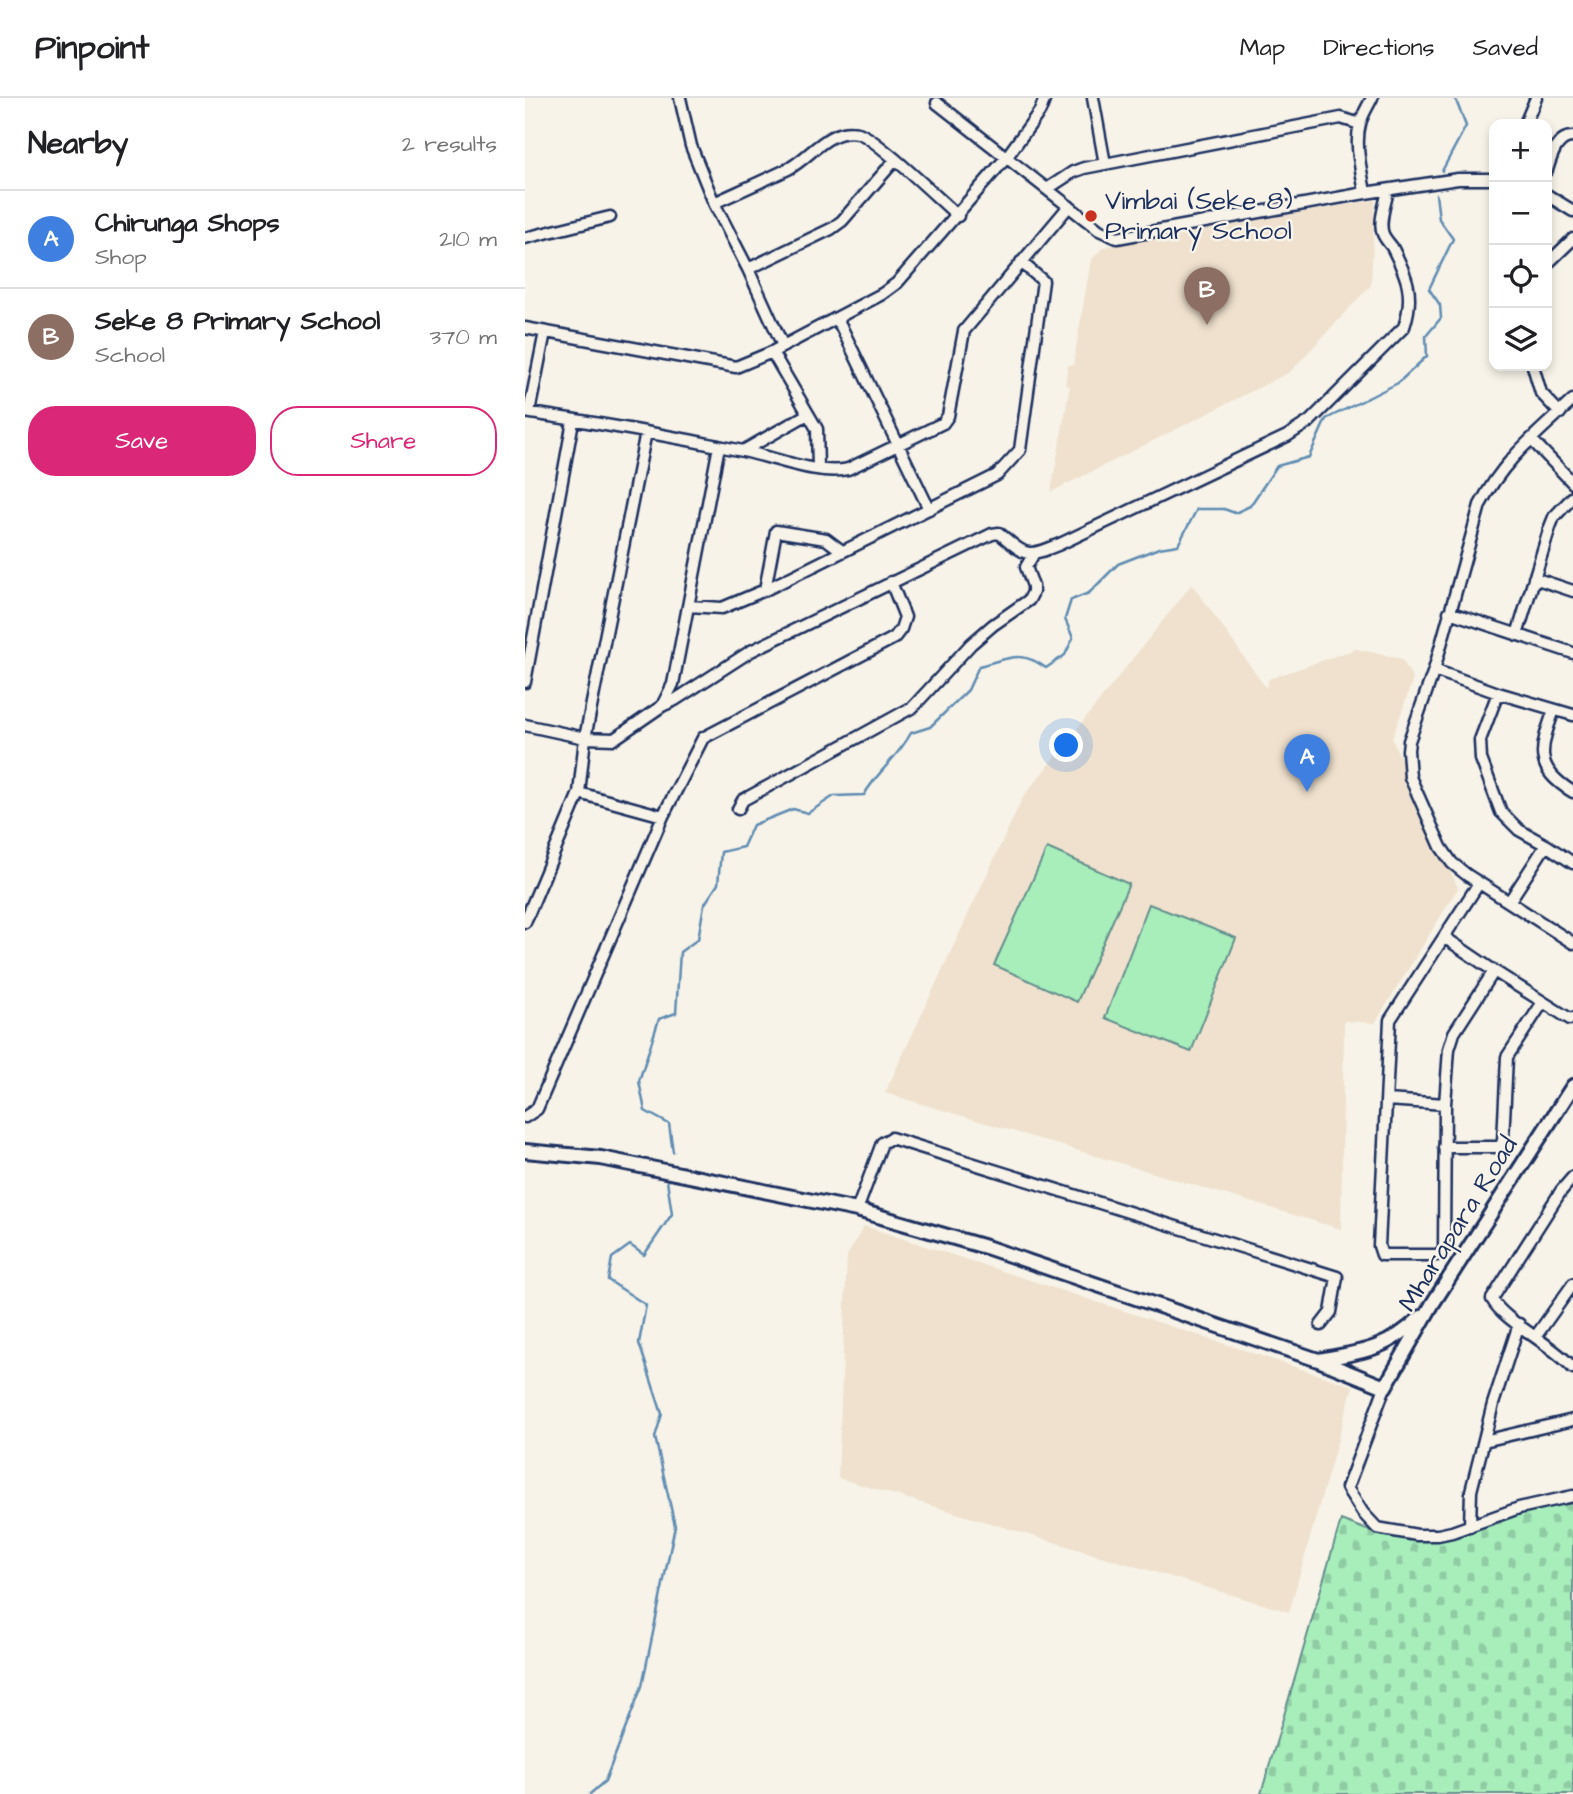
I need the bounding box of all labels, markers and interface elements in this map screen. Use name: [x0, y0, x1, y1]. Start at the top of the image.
text: Pinpoint: [35, 25, 149, 71]
text: Map: [1240, 31, 1285, 65]
text: Directions: [1323, 31, 1435, 65]
text: Saved: [1473, 31, 1538, 65]
map controls: [1489, 119, 1552, 371]
button: +: [1489, 119, 1552, 182]
text: Nearby: [28, 123, 128, 165]
text: 2 results: [402, 128, 497, 160]
button: −: [1489, 182, 1552, 245]
place label: Vimbai (Seke 8) Primary School: [1105, 183, 1293, 251]
text: Chirunga Shops: [95, 205, 280, 241]
marker: Vimbai (Seke 8) Primary School: [1083, 208, 1099, 224]
text: A: [44, 223, 58, 255]
text: 210 m: [439, 223, 497, 255]
text: Shop: [95, 241, 147, 273]
button: locate: [1489, 245, 1552, 308]
pin: B: [1184, 267, 1230, 325]
text: Seke 8 Primary School: [95, 303, 380, 339]
button: layers: [1489, 308, 1552, 371]
text: B: [43, 321, 59, 353]
text: 370 m: [430, 321, 497, 353]
text: School: [95, 339, 165, 371]
button: Save: [28, 406, 256, 476]
button: Share: [270, 406, 497, 476]
your location: [1049, 728, 1083, 762]
pin: A: [1284, 734, 1330, 792]
street label: Mharapara Road: [1390, 1129, 1526, 1319]

